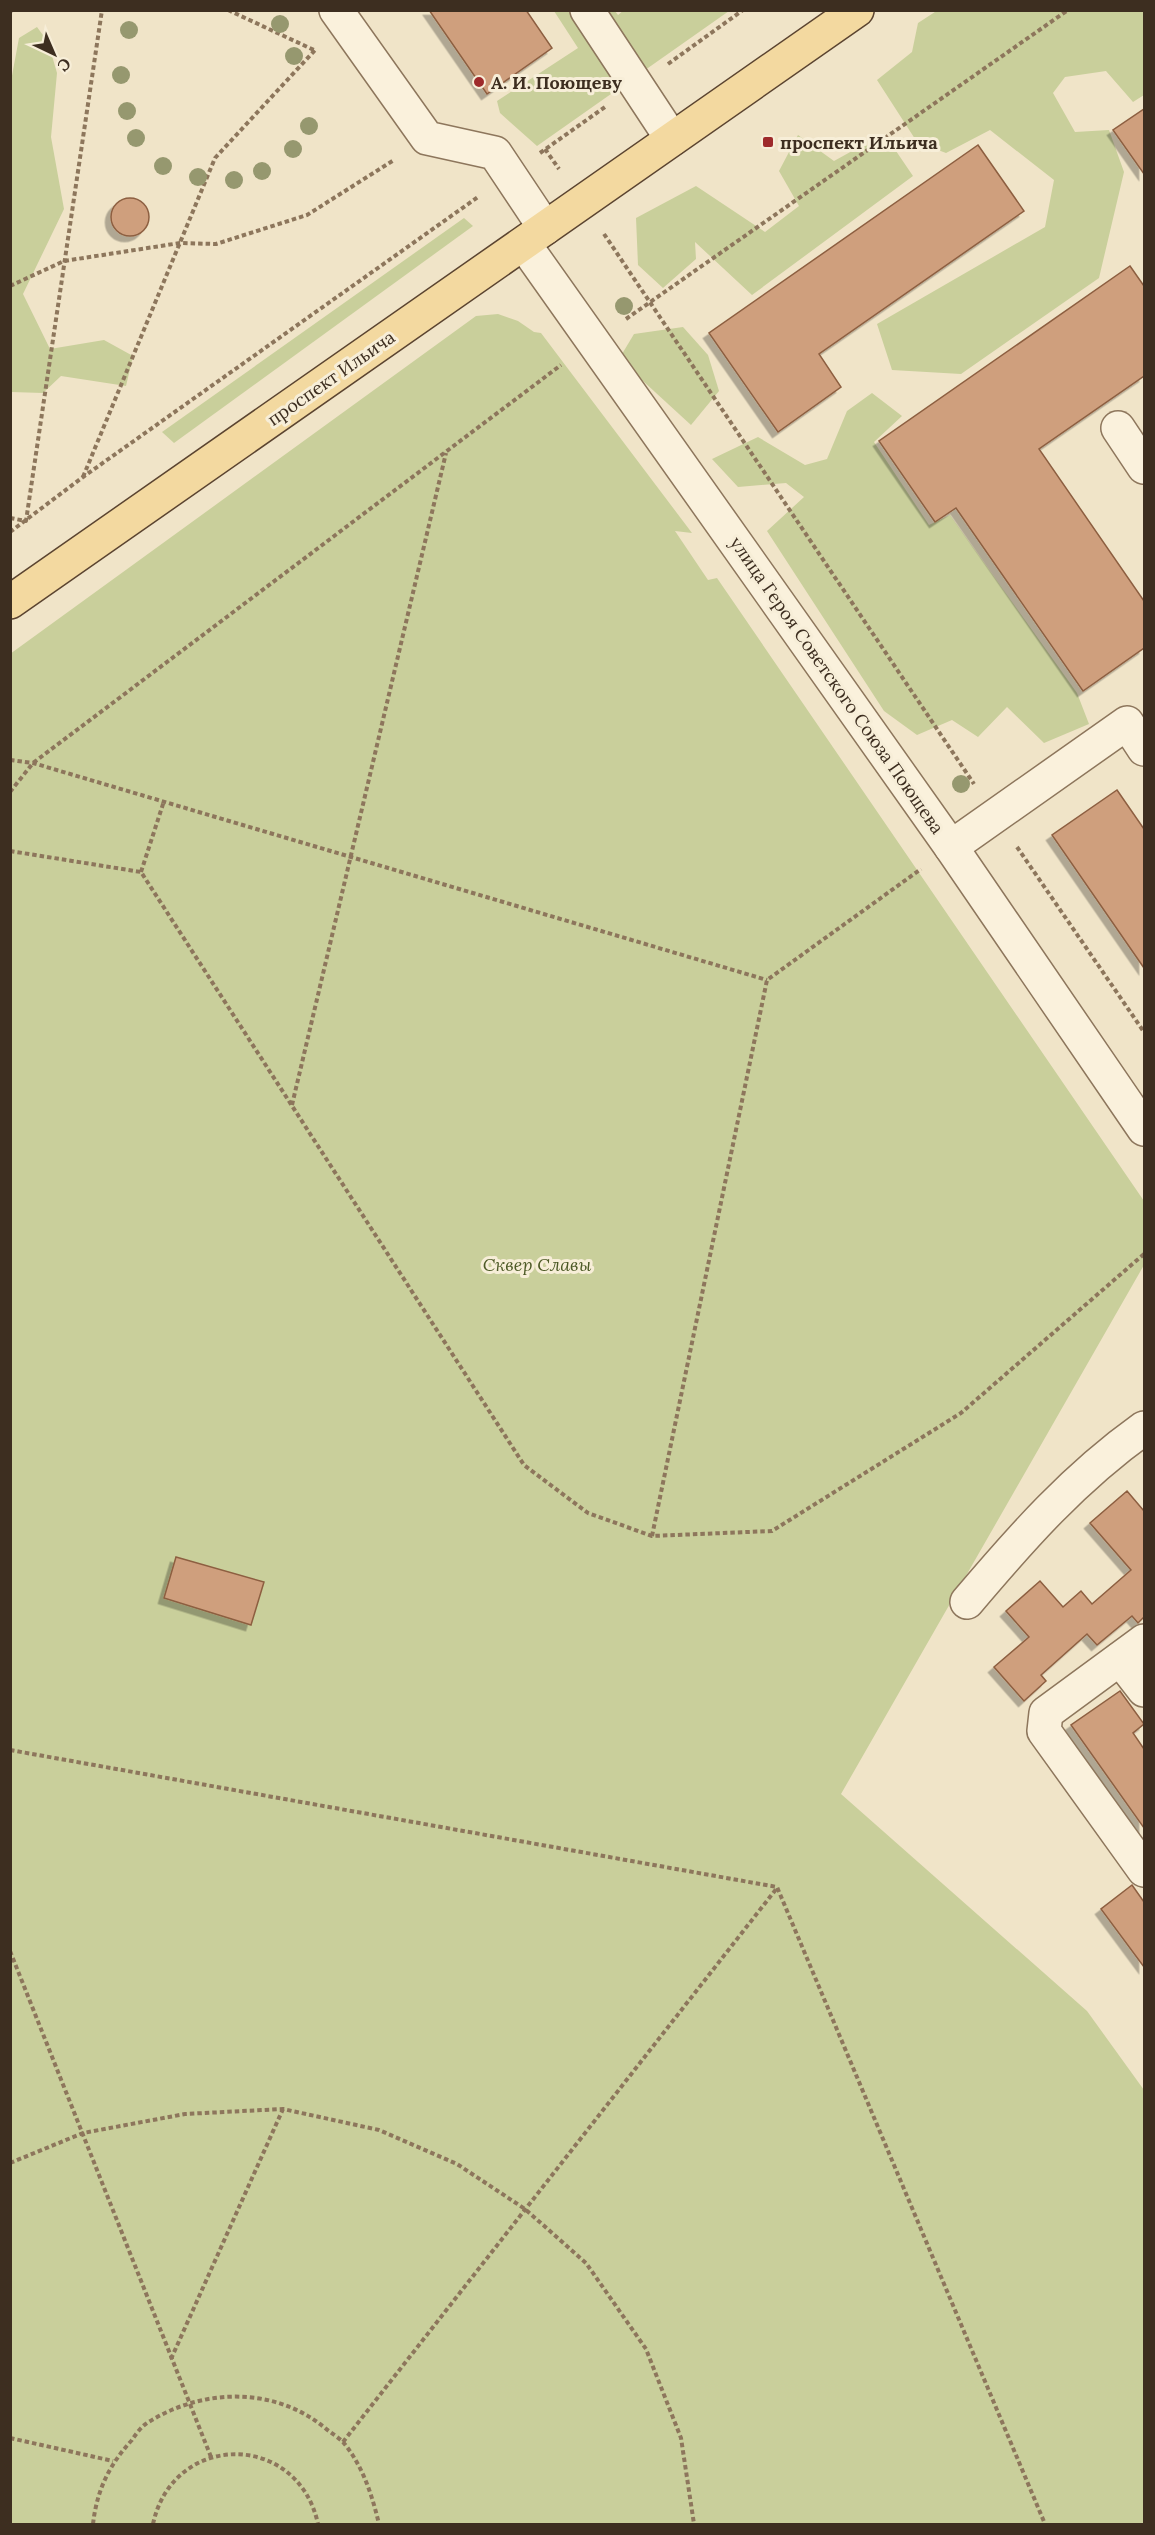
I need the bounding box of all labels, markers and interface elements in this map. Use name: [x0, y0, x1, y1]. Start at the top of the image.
north arrow: [24, 24, 84, 84]
text: С: [54, 54, 75, 76]
place label: А. И. Поющеву: [491, 71, 622, 94]
marker: А. И. Поющеву: [472, 75, 486, 89]
place label: проспект Ильича: [780, 131, 938, 154]
marker: проспект Ильича: [761, 135, 775, 149]
street label: проспект Ильича: [263, 325, 399, 431]
street label: улица Героя Советского Союза Поющева: [725, 532, 949, 838]
park label: Сквер Славы: [483, 1253, 591, 1276]

